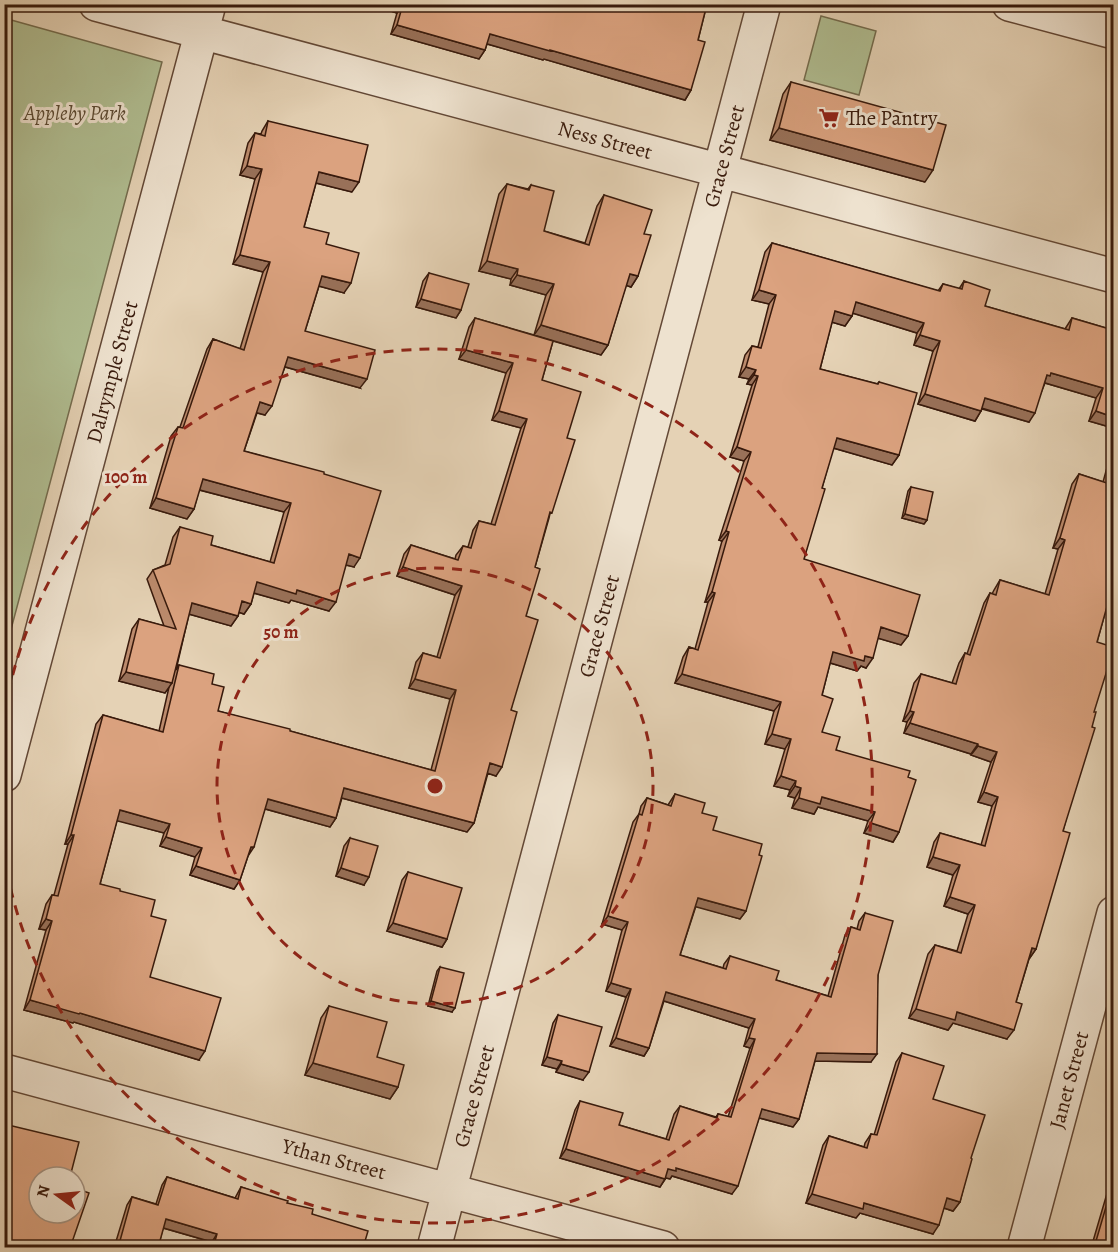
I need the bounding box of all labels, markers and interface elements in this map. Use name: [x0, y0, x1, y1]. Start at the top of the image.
park label: Appleby Park: [23, 99, 126, 127]
street label: Grace Street: [697, 102, 751, 210]
place label: The Pantry: [846, 104, 938, 132]
supermarket icon: The Pantry: [817, 106, 841, 130]
street label: Ness Street: [555, 114, 655, 166]
street label: Dalrymple Street: [80, 298, 144, 446]
text: 100 m: [105, 465, 147, 489]
street label: Grace Street: [572, 572, 626, 680]
text: 50 m: [264, 620, 298, 644]
centre of rings: [425, 776, 445, 796]
street label: Janet Street: [1043, 1028, 1095, 1132]
street label: Grace Street: [447, 1042, 501, 1150]
street label: Ythan Street: [278, 1131, 389, 1186]
north arrow: [27, 1165, 87, 1225]
text: N: [31, 1183, 56, 1200]

